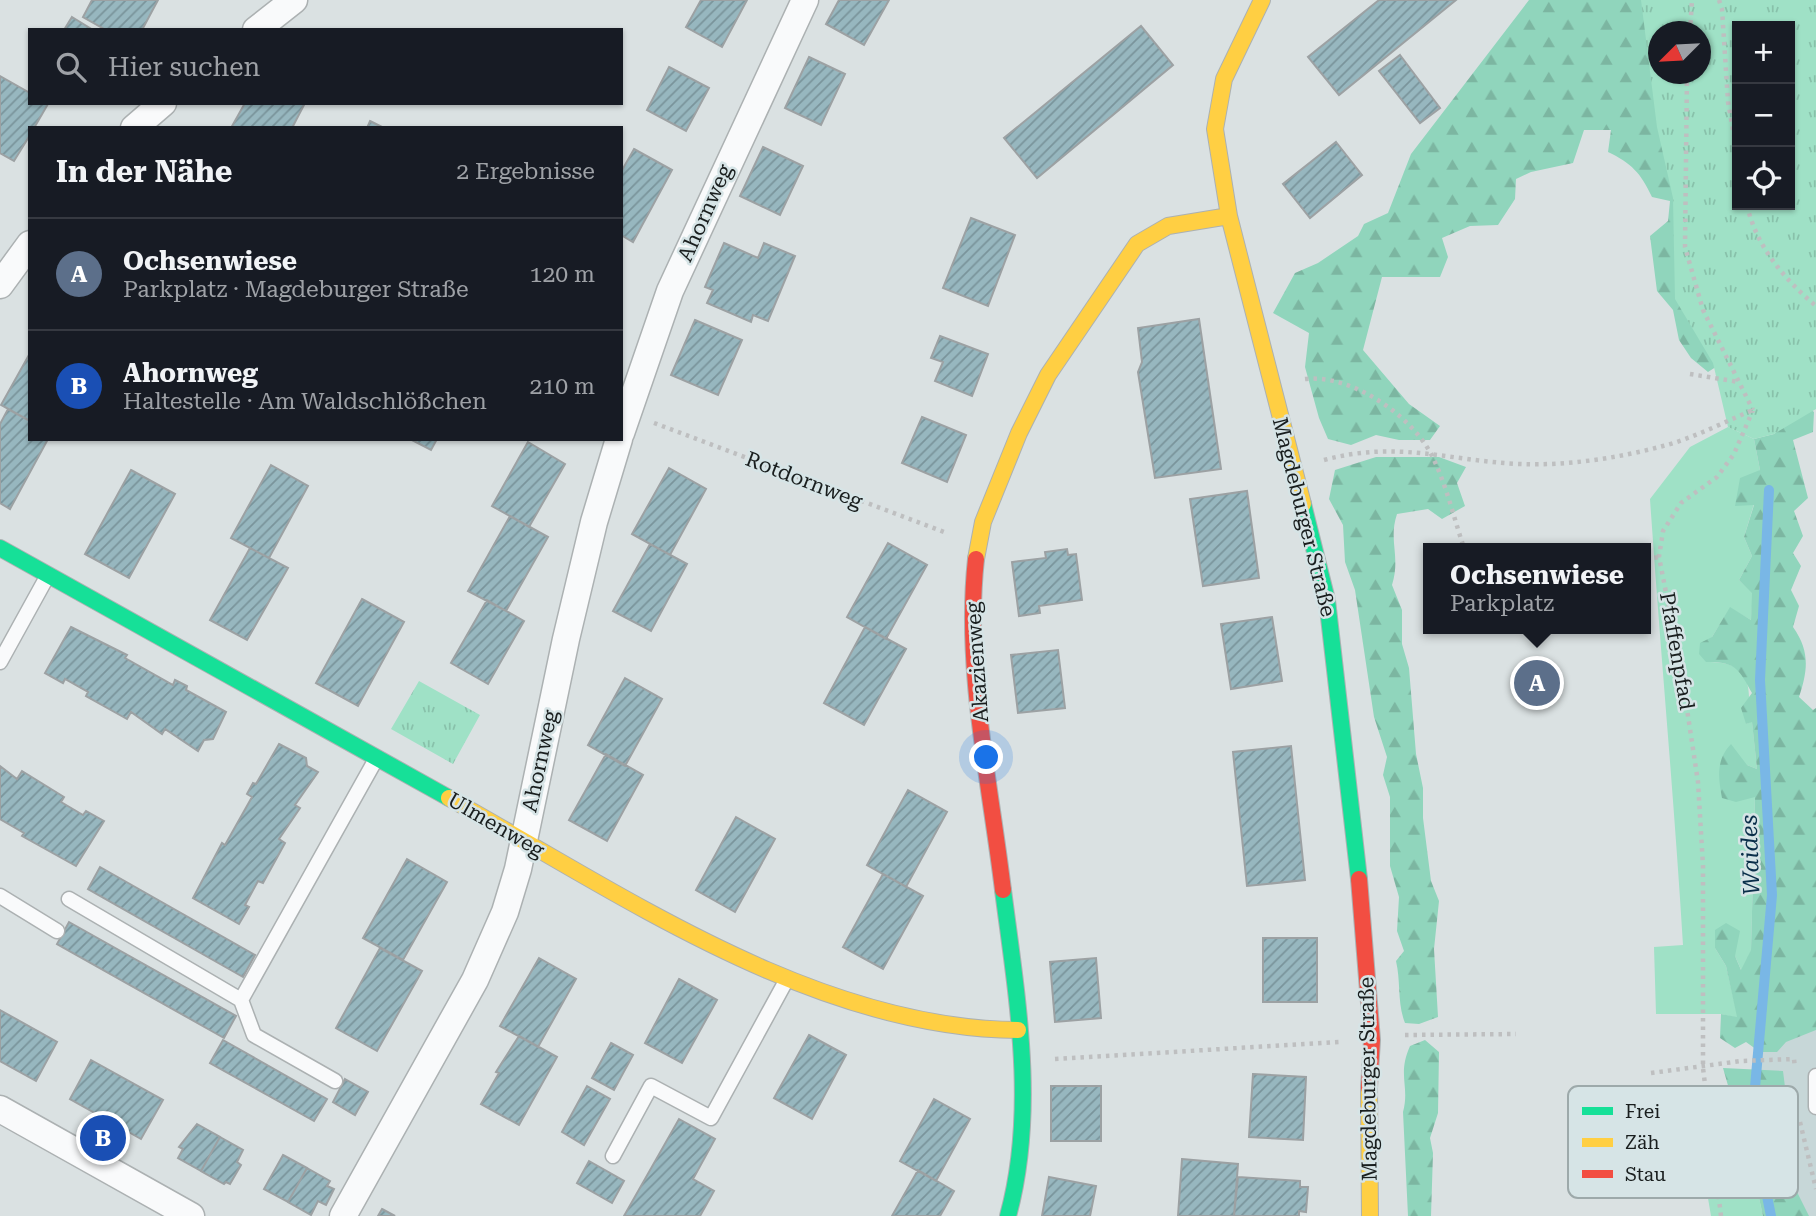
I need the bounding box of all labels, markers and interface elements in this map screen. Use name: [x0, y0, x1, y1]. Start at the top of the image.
north arrow: [1648, 21, 1711, 84]
map controls: [1732, 21, 1795, 210]
button: +: [1732, 21, 1795, 84]
search box: [28, 28, 623, 105]
icon: search: [52, 48, 90, 86]
text: Hier suchen: [108, 52, 260, 82]
button: −: [1732, 84, 1795, 147]
button: locate: [1732, 147, 1795, 210]
text: In der Nähe: [56, 154, 232, 189]
text: 2 Ergebnisse: [456, 158, 595, 185]
street label: Ahornweg: [673, 161, 737, 265]
text: Ochsenwiese: [123, 246, 297, 276]
text: A: [71, 261, 87, 288]
text: 120 m: [530, 261, 595, 288]
text: Parkplatz · Magdeburger Straße: [123, 276, 469, 303]
text: Ahornweg: [123, 358, 258, 388]
text: B: [71, 373, 87, 400]
text: 210 m: [530, 373, 595, 400]
text: Haltestelle · Am Waldschlößchen: [123, 388, 487, 415]
street label: Magdeburger Straße: [1268, 415, 1340, 619]
street label: Rotdornweg: [742, 447, 866, 513]
popup: [1423, 543, 1651, 634]
text: Ochsenwiese: [1450, 560, 1624, 590]
text: Parkplatz: [1450, 590, 1554, 617]
street label: Pfaffenpfad: [1655, 590, 1699, 712]
street label: Akazienweg: [961, 601, 993, 723]
pin: A: [1514, 657, 1560, 709]
street label: Ahornweg: [517, 708, 563, 814]
your location: [969, 740, 1003, 774]
street label: Ulmenweg: [443, 788, 549, 862]
water label: Waides: [1736, 814, 1765, 896]
street label: Magdeburger Straße: [1354, 977, 1382, 1181]
legend: [1568, 1086, 1798, 1198]
text: Frei: [1625, 1100, 1660, 1123]
pin: B: [80, 1112, 126, 1164]
text: Zäh: [1625, 1131, 1660, 1154]
text: Stau: [1625, 1163, 1666, 1186]

